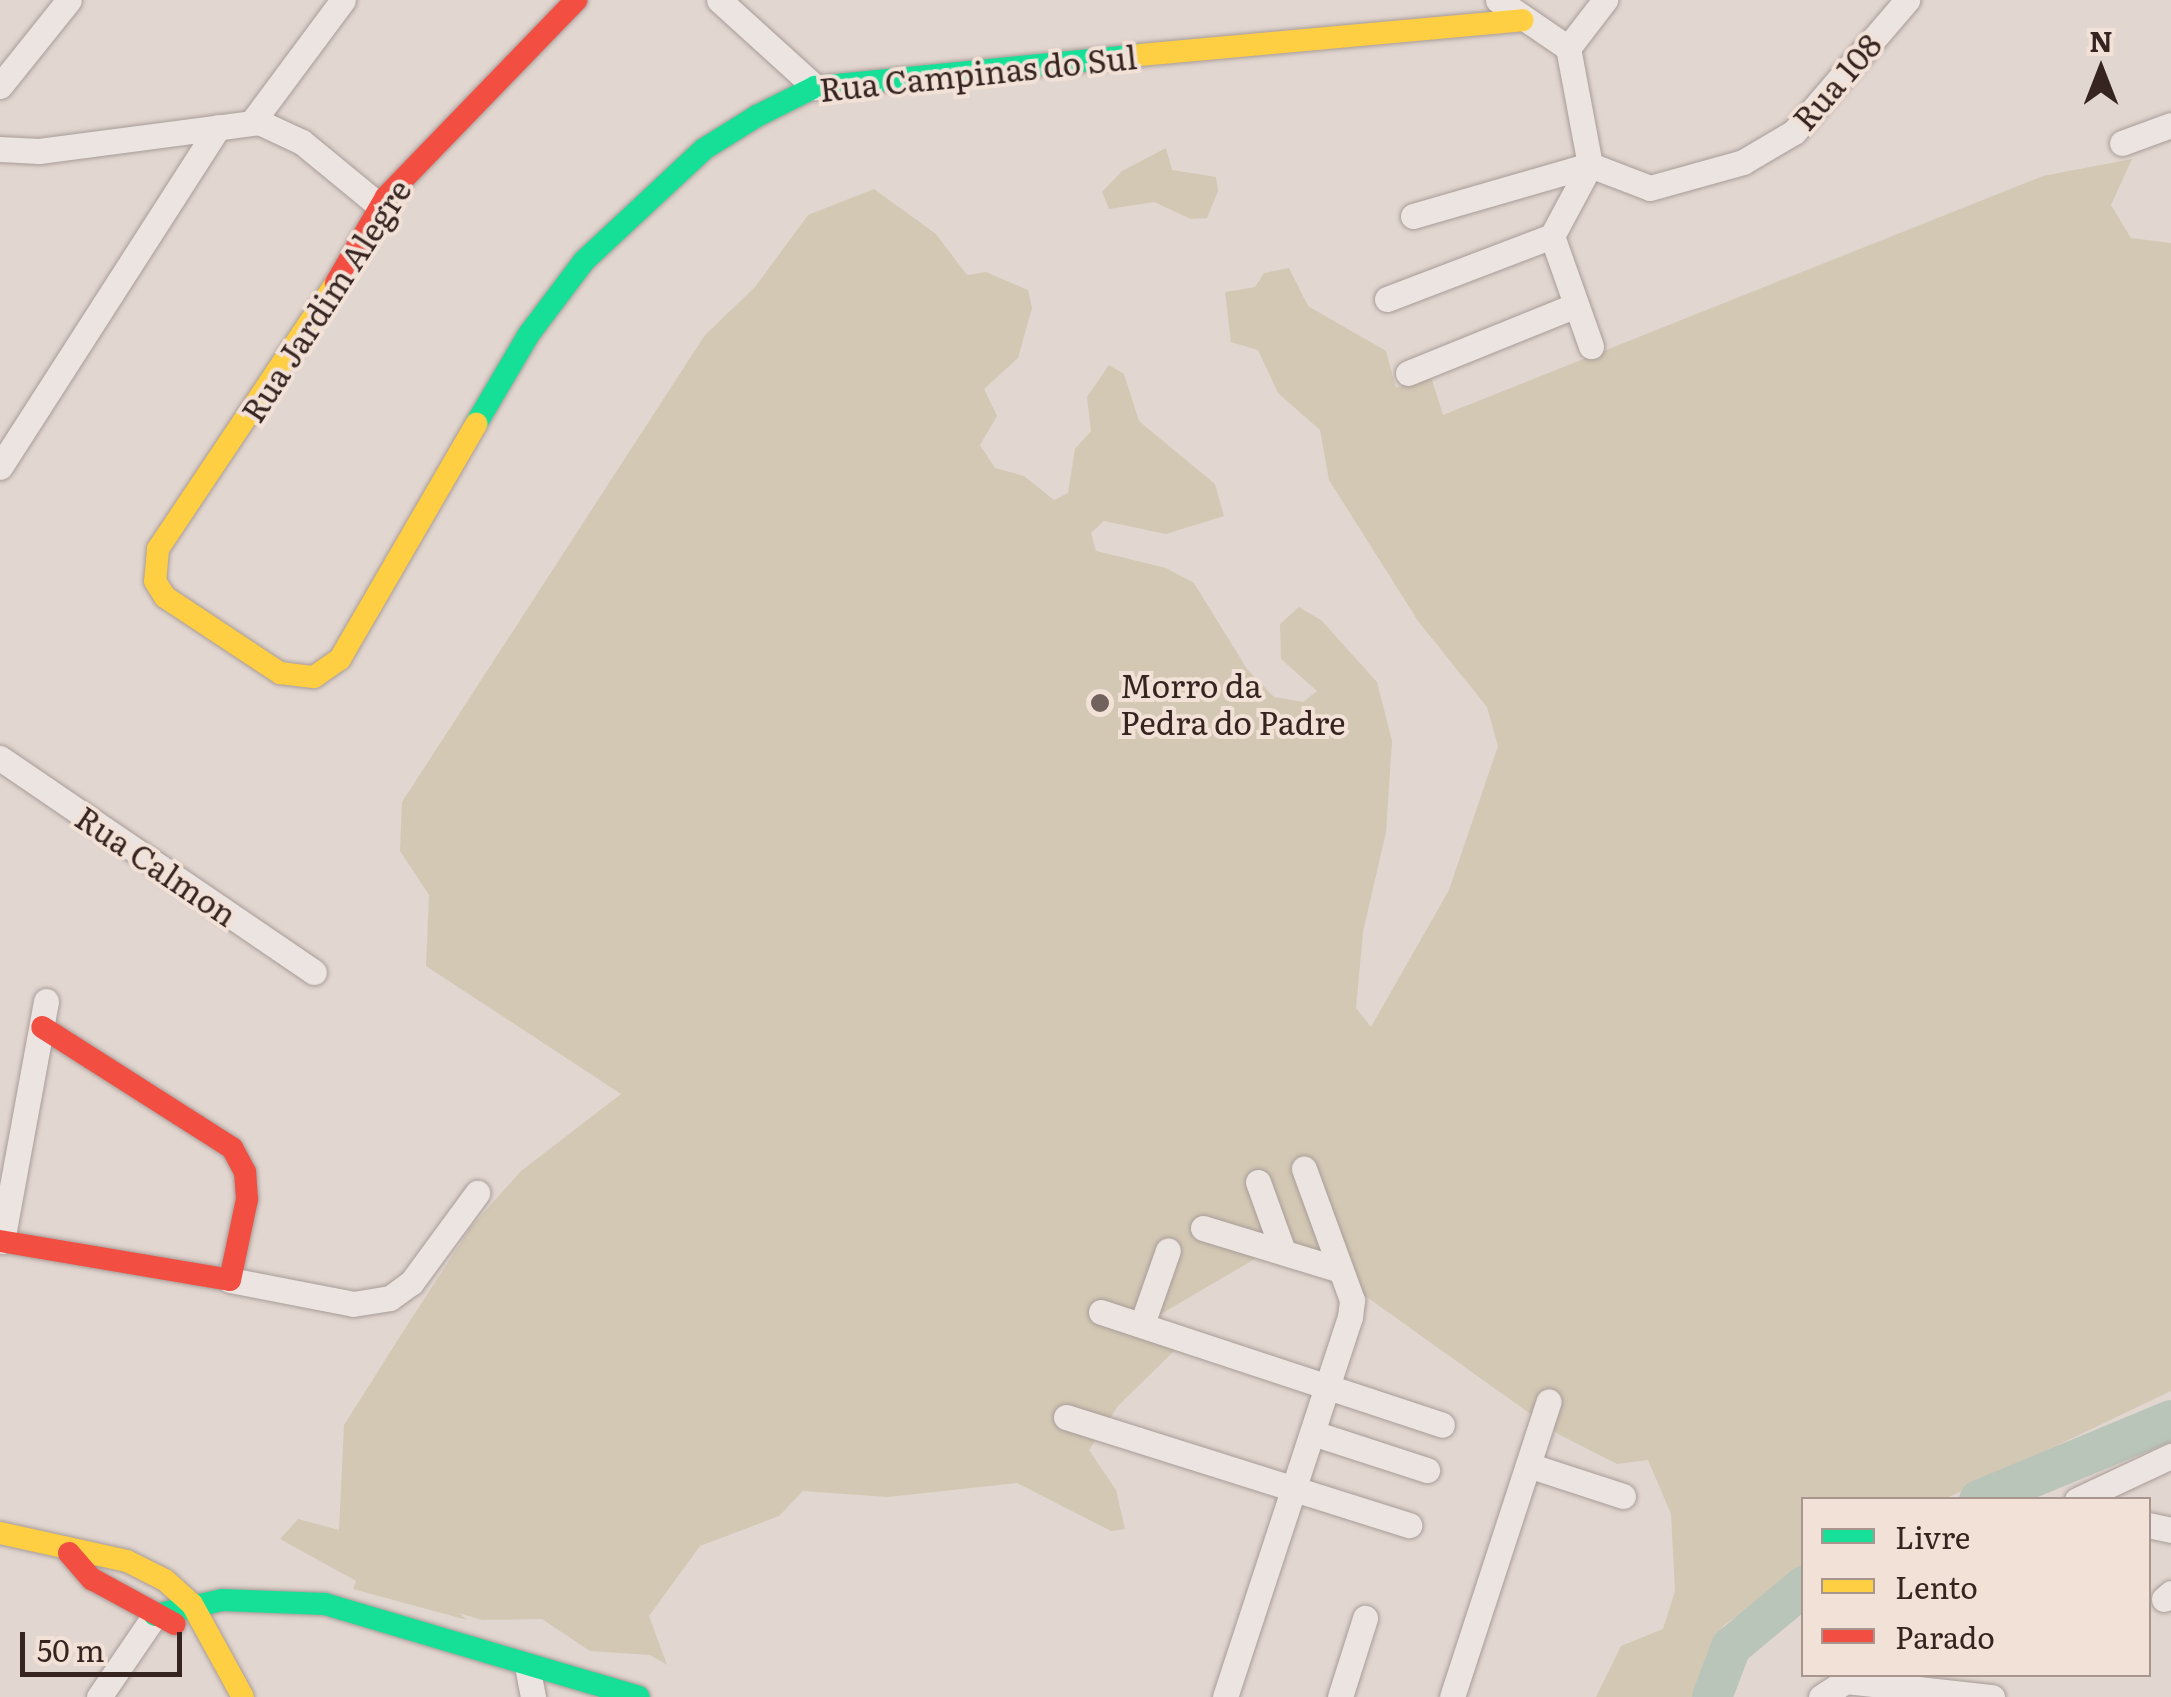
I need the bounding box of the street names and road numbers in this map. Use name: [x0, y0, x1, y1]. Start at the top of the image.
street label: Rua 108: [1784, 25, 1888, 137]
street label: Rua Campinas do Sul: [817, 36, 1139, 108]
street label: Rua Jardim Alegre: [232, 172, 418, 428]
street label: Rua Calmon: [69, 797, 245, 933]

